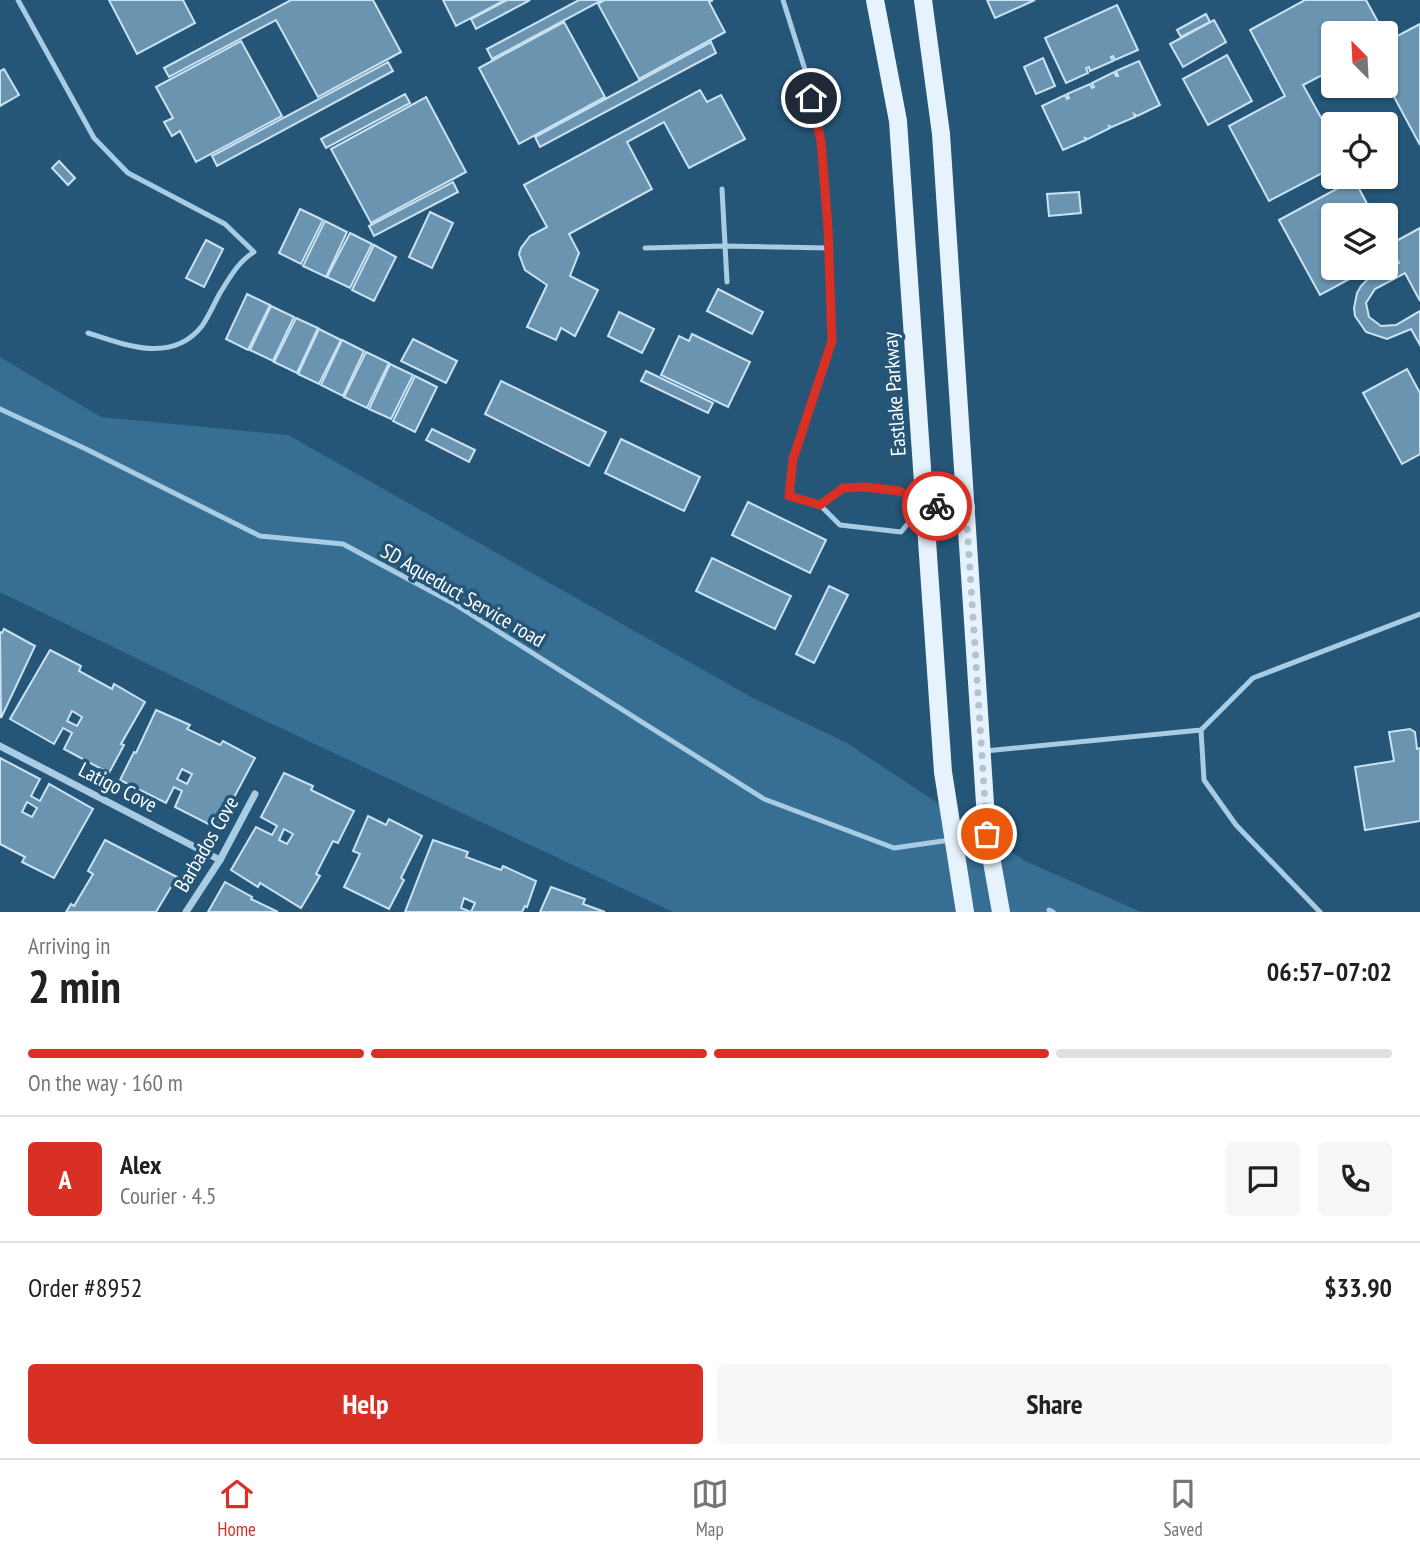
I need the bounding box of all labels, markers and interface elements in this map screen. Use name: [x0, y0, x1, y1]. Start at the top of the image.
north arrow: [1321, 21, 1398, 98]
map controls: [1321, 21, 1398, 280]
pin: [781, 68, 841, 128]
icon: home: [792, 79, 830, 117]
button: locate: [1321, 112, 1398, 189]
button: layers: [1321, 203, 1398, 280]
street label: Eastlake Parkway: [876, 331, 912, 457]
courier: [902, 471, 972, 541]
icon: bike: [918, 487, 956, 525]
street label: SD Aqueduct Service road: [376, 537, 550, 653]
street label: Latigo Cove: [74, 756, 162, 818]
street label: Barbados Cove: [168, 791, 244, 897]
pin: [957, 804, 1017, 864]
icon: bag: [968, 815, 1006, 853]
text: Arriving in: [28, 931, 110, 960]
text: 06:57–07:02: [1267, 955, 1392, 988]
text: 2 min: [28, 956, 121, 1016]
text: On the way · 160 m: [28, 1068, 183, 1097]
button: chat: [1226, 1142, 1300, 1216]
button: phone: [1318, 1142, 1392, 1216]
text: Alex: [120, 1148, 161, 1181]
text: A: [58, 1163, 72, 1196]
text: Courier · 4.5: [120, 1181, 216, 1210]
text: Order #8952: [28, 1271, 143, 1304]
text: $33.90: [1324, 1271, 1392, 1304]
button: Help: [28, 1364, 703, 1444]
button: Share: [717, 1364, 1392, 1444]
tab: Home: [217, 1475, 256, 1541]
tab: Map: [691, 1475, 729, 1541]
tab: Saved: [1163, 1475, 1203, 1541]

